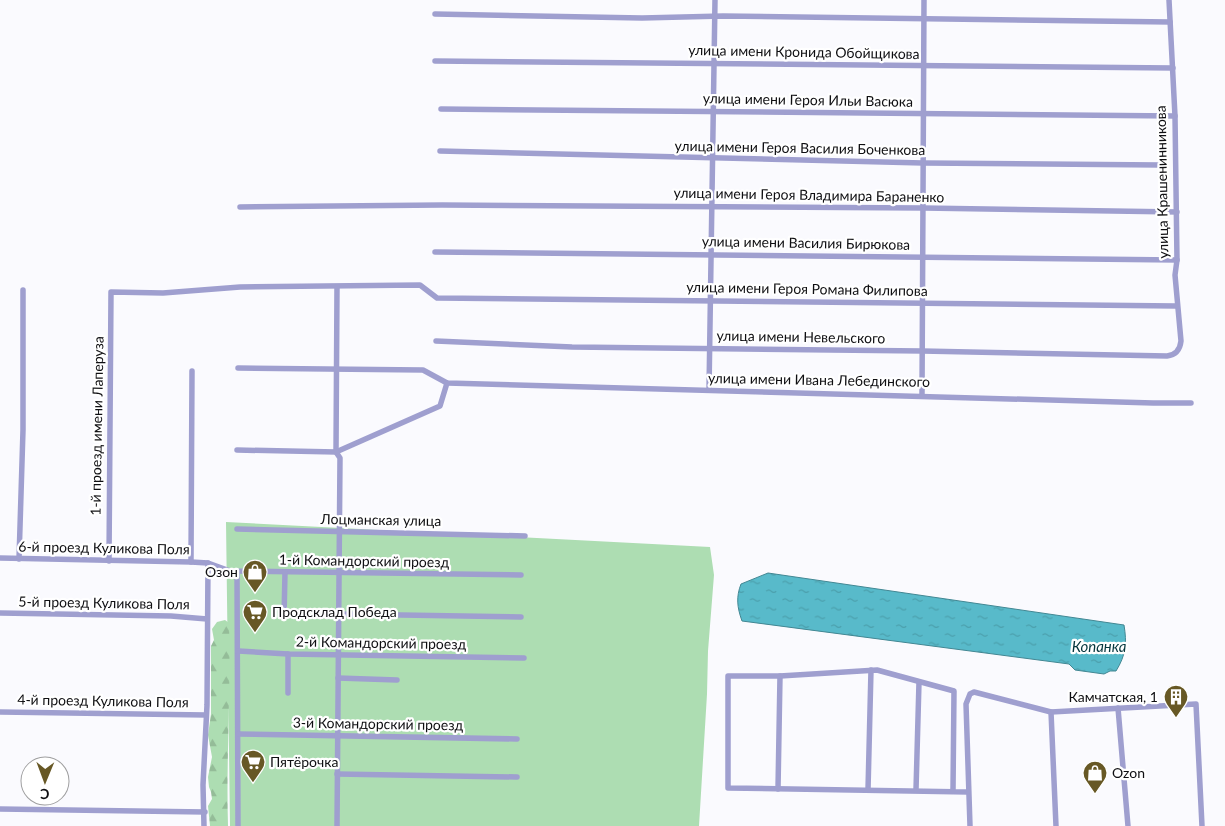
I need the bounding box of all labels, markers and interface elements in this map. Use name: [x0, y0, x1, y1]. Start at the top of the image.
street label: улица имени Кронида Обойщикова: [688, 41, 920, 62]
street label: улица имени Героя Ильи Васюка: [703, 89, 913, 110]
street label: улица Крашенинникова: [1152, 105, 1171, 259]
street label: улица имени Героя Василия Боченкова: [675, 137, 925, 158]
street label: улица имени Героя Владимира Бараненко: [674, 184, 945, 205]
street label: улица имени Василия Бирюкова: [702, 232, 910, 253]
street label: улица имени Героя Романа Филипова: [686, 278, 928, 299]
street label: улица имени Невельского: [716, 327, 886, 346]
street label: 1-й проезд имени Лаперуза: [86, 336, 107, 516]
street label: улица имени Ивана Лебединского: [708, 369, 930, 390]
street label: Лоцманская улица: [320, 510, 442, 529]
street label: 6-й проезд Куликова Поля: [18, 538, 190, 557]
street label: 1-й Командорский проезд: [279, 551, 450, 570]
shop icon: Озон: [242, 559, 268, 593]
place label: Озон: [205, 563, 238, 580]
street label: 5-й проезд Куликова Поля: [18, 593, 190, 612]
supermarket icon: Продсклад Победа: [242, 599, 268, 633]
place label: Продсклад Победа: [272, 603, 397, 620]
street label: 2-й Командорский проезд: [296, 633, 467, 652]
water label: Копанка: [1072, 637, 1127, 655]
building icon: Камчатская, 1: [1163, 684, 1189, 718]
place label: Камчатская, 1: [1068, 688, 1158, 705]
street label: 4-й проезд Куликова Поля: [17, 691, 189, 710]
street label: 3-й Командорский проезд: [293, 714, 464, 733]
supermarket icon: Пятёрочка: [240, 749, 266, 783]
place label: Пятёрочка: [270, 753, 338, 770]
north arrow: [20, 756, 70, 806]
shop icon: Ozon: [1082, 760, 1108, 794]
place label: Ozon: [1112, 764, 1145, 781]
text: С: [39, 786, 50, 803]

